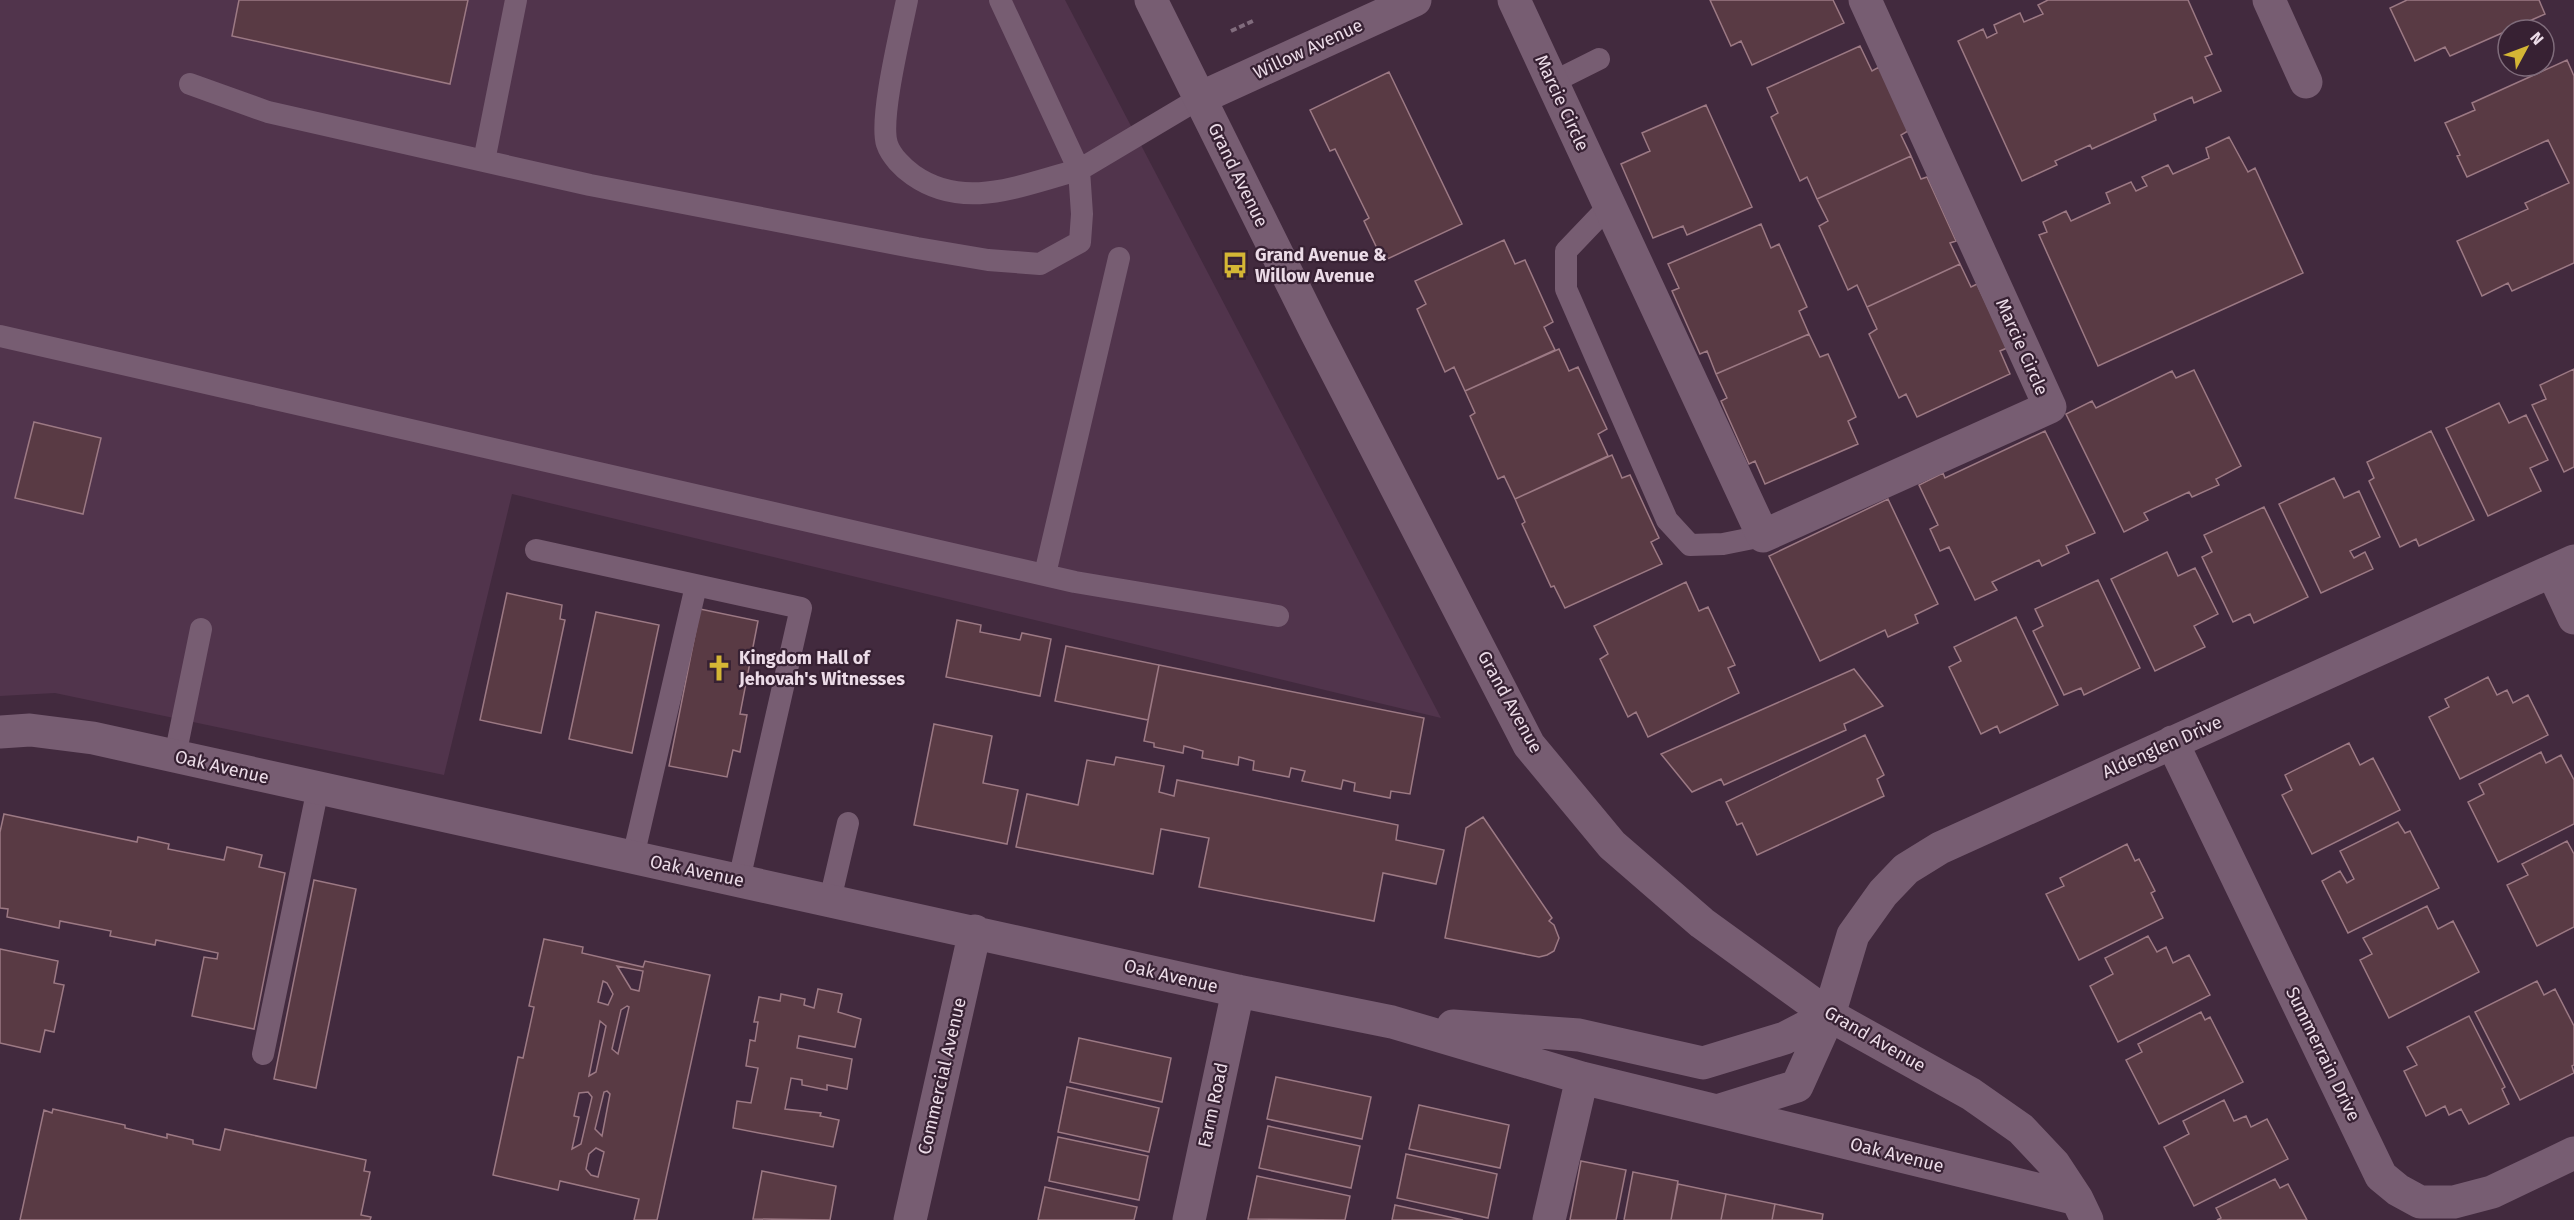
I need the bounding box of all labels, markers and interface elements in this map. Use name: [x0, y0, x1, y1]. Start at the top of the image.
street label: Willow Avenue: [1250, 14, 1366, 84]
north arrow: [2496, 18, 2556, 78]
text: N: [2526, 28, 2548, 49]
street label: Marcie Circle: [1530, 51, 1594, 155]
street label: Grand Avenue: [1203, 119, 1273, 231]
place label: Grand Avenue & Willow Avenue: [1255, 244, 1387, 287]
bus stop icon: Grand Avenue & Willow Avenue: [1220, 250, 1250, 280]
street label: Marcie Circle: [1991, 295, 2053, 399]
place label: Kingdom Hall of Jehovah's Witnesses: [738, 647, 905, 690]
street label: Grand Avenue: [1473, 647, 1547, 757]
church icon: Kingdom Hall of Jehovah's Witnesses: [704, 653, 734, 683]
street label: Aldenglen Drive: [2099, 711, 2225, 783]
street label: Oak Avenue: [173, 746, 271, 788]
street label: Oak Avenue: [648, 850, 746, 892]
street label: Oak Avenue: [1122, 955, 1220, 997]
street label: Summerrain Drive: [2281, 983, 2365, 1125]
street label: Commercial Avenue: [913, 995, 971, 1157]
street label: Grand Avenue: [1820, 1001, 1930, 1077]
street label: Farm Road: [1193, 1061, 1233, 1149]
street label: Oak Avenue: [1848, 1133, 1946, 1177]

